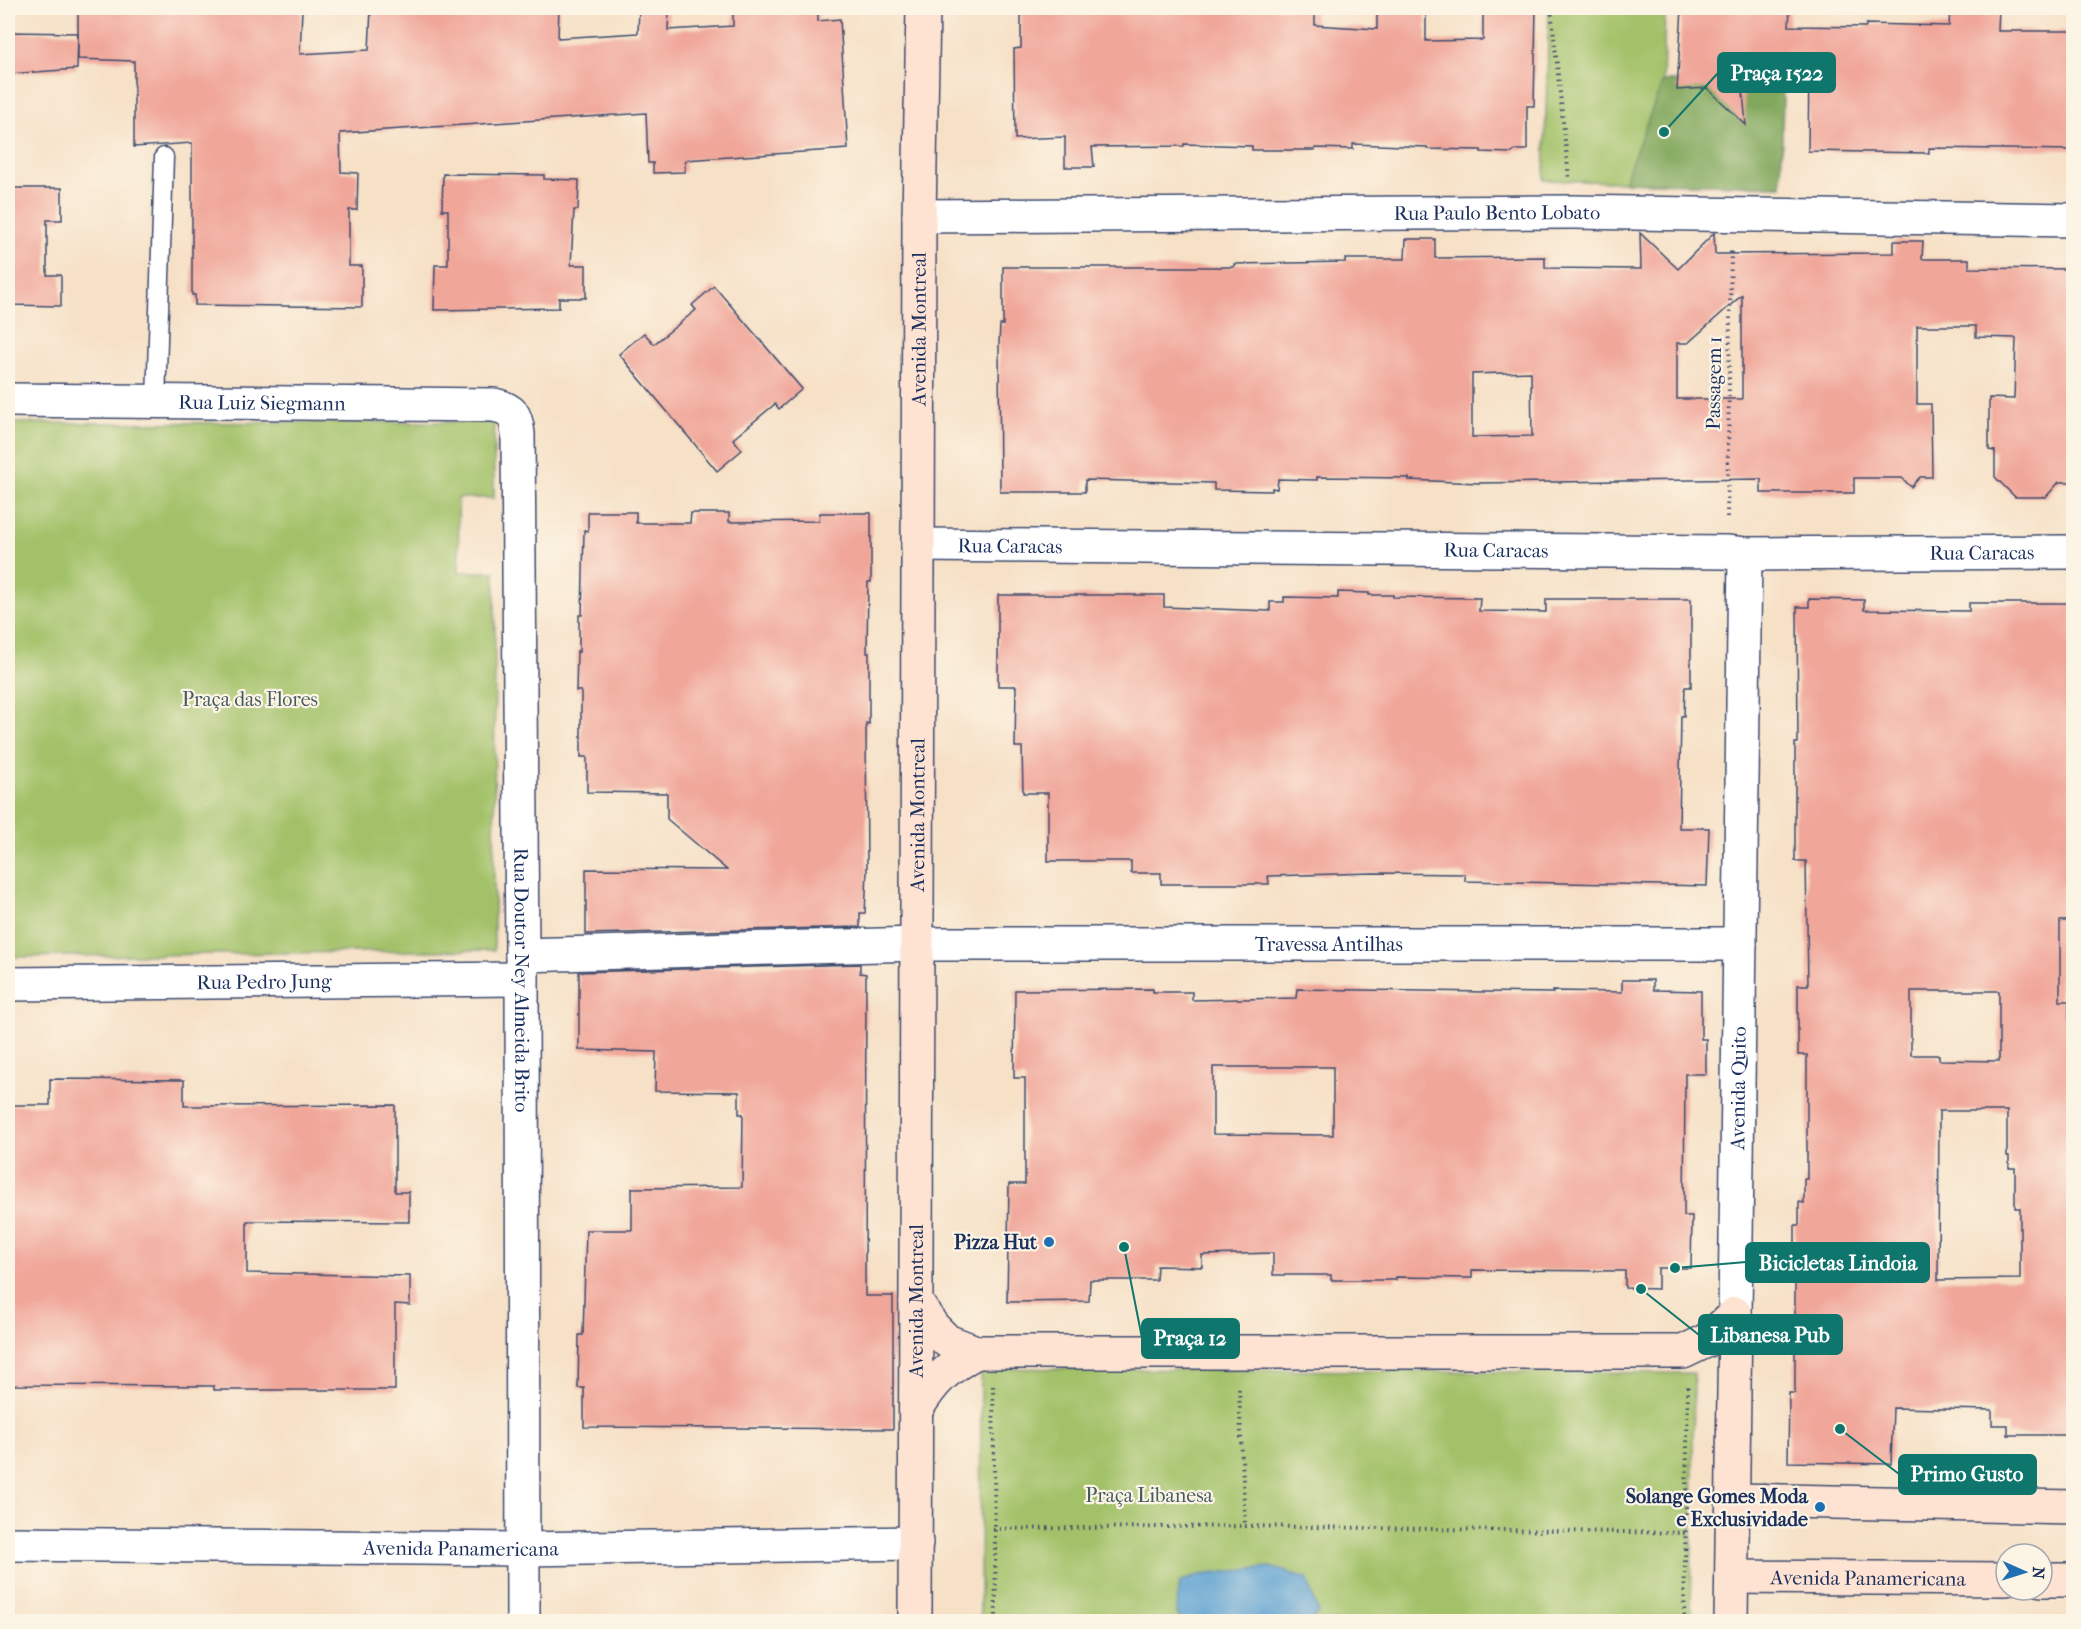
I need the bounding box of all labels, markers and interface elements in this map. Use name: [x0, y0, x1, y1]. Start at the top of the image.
callout: Praça 1522: [1718, 53, 1835, 92]
text: Praça 1522: [1731, 61, 1824, 86]
street label: Rua Paulo Bento Lobato: [1394, 200, 1600, 225]
street label: Avenida Montreal: [907, 252, 930, 407]
street label: Passagem 1: [1702, 336, 1726, 430]
street label: Rua Luiz Siegmann: [178, 390, 346, 415]
street label: Rua Caracas: [957, 534, 1063, 558]
street label: Rua Caracas: [1443, 538, 1549, 562]
street label: Rua Caracas: [1929, 541, 2034, 564]
park label: Praça das Flores: [182, 688, 318, 711]
street label: Avenida Montreal: [906, 738, 929, 893]
street label: Rua Doutor Ney Almeida Brito: [510, 848, 534, 1112]
street label: Travessa Antilhas: [1255, 933, 1403, 956]
street label: Rua Pedro Jung: [196, 969, 332, 994]
street label: Avenida Quito: [1726, 1026, 1750, 1151]
street label: Avenida Montreal: [904, 1224, 928, 1379]
place label: Pizza Hut: [954, 1231, 1038, 1254]
marker: Pizza Hut: [1042, 1235, 1056, 1249]
callout: Bicicletas Lindoia: [1746, 1243, 1929, 1282]
text: Bicicletas Lindoia: [1759, 1251, 1919, 1275]
callout: Libanesa Pub: [1699, 1315, 1842, 1354]
callout: Praça 12: [1142, 1319, 1239, 1358]
text: Libanesa Pub: [1710, 1323, 1830, 1347]
text: Praça 12: [1153, 1326, 1227, 1351]
callout: Primo Gusto: [1899, 1455, 2036, 1494]
text: Primo Gusto: [1911, 1462, 2024, 1486]
park label: Praça Libanesa: [1085, 1484, 1214, 1507]
place label: Solange Gomes Moda e Exclusividade: [1626, 1485, 1809, 1531]
marker: Solange Gomes Moda e Exclusividade: [1813, 1500, 1827, 1514]
street label: Avenida Panamericana: [362, 1536, 560, 1561]
north arrow: [1994, 1542, 2054, 1602]
street label: Avenida Panamericana: [1769, 1566, 1967, 1590]
text: N: [2029, 1566, 2048, 1580]

